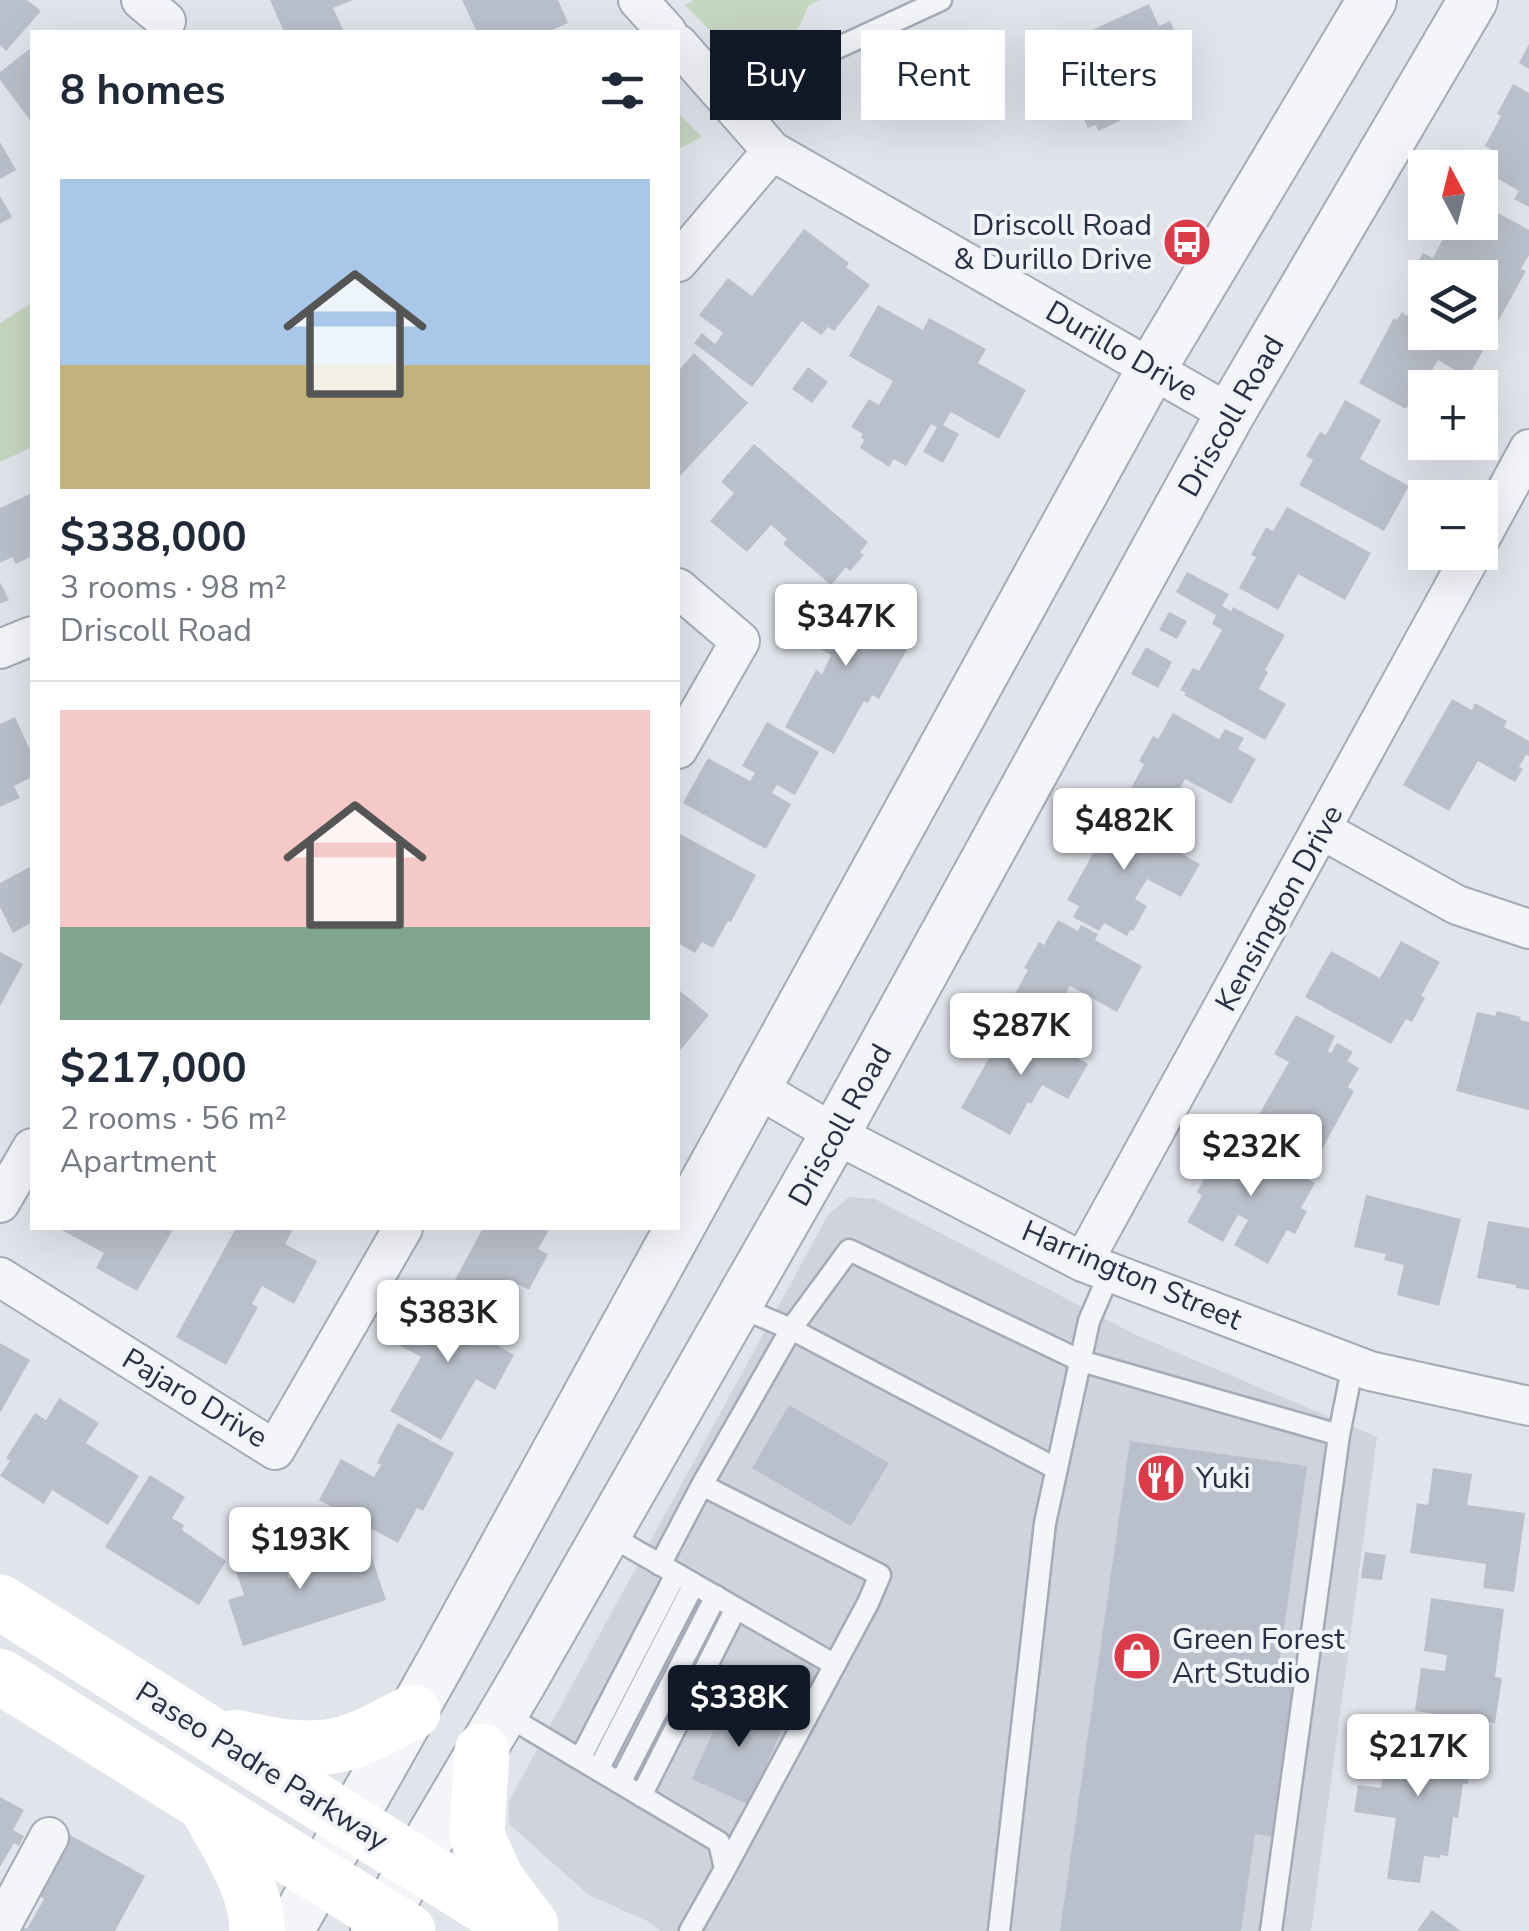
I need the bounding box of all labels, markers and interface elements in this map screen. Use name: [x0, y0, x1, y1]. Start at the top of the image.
chip: Buy: [710, 30, 841, 120]
chip: Rent: [861, 30, 1005, 120]
chip: Filters: [1025, 30, 1192, 120]
text: 8 homes: [60, 62, 225, 119]
icon: filters: [595, 63, 650, 118]
north arrow: [1408, 150, 1498, 240]
map controls: [1408, 150, 1498, 570]
place label: Driscoll Road & Durillo Drive: [954, 205, 1152, 280]
bus stop icon: Driscoll Road & Durillo Drive: [1161, 216, 1213, 268]
icon: home: [265, 244, 445, 424]
button: layers: [1408, 260, 1498, 350]
street label: Durillo Drive: [1038, 291, 1206, 412]
street label: Driscoll Road: [1169, 328, 1294, 504]
button: +: [1408, 370, 1498, 460]
button: −: [1408, 480, 1498, 570]
text: $338,000: [60, 509, 247, 566]
text: 3 rooms · 98 m²: [60, 566, 287, 609]
pin: $347K: [776, 584, 916, 669]
text: $347K: [797, 595, 895, 638]
text: Driscoll Road: [60, 609, 252, 652]
icon: home: [265, 775, 445, 955]
pin: $482K: [1054, 788, 1194, 873]
street label: Kensington Drive: [1206, 798, 1353, 1019]
text: $482K: [1075, 799, 1173, 842]
pin: $287K: [951, 993, 1091, 1078]
text: $287K: [972, 1004, 1070, 1047]
street label: Driscoll Road: [779, 1037, 902, 1214]
text: $217,000: [60, 1040, 247, 1097]
text: 2 rooms · 56 m²: [60, 1097, 287, 1140]
pin: $232K: [1181, 1114, 1321, 1199]
text: $232K: [1202, 1125, 1300, 1168]
text: Apartment: [60, 1140, 216, 1183]
street label: Harrington Street: [1015, 1211, 1249, 1341]
pin: $383K: [378, 1280, 518, 1365]
text: $383K: [399, 1291, 497, 1334]
street label: Pajaro Drive: [114, 1339, 275, 1458]
restaurant icon: Yuki: [1135, 1452, 1187, 1504]
place label: Yuki: [1195, 1458, 1251, 1499]
pin: $193K: [230, 1507, 370, 1592]
text: $193K: [251, 1518, 349, 1561]
place label: Green Forest Art Studio: [1172, 1619, 1345, 1694]
shop icon: Green Forest Art Studio: [1111, 1630, 1163, 1682]
pin: $338K: [669, 1665, 809, 1750]
street label: Paseo Padre Parkway: [128, 1672, 396, 1861]
text: $338K: [690, 1676, 788, 1719]
pin: $217K: [1348, 1714, 1488, 1799]
text: $217K: [1369, 1725, 1467, 1768]

